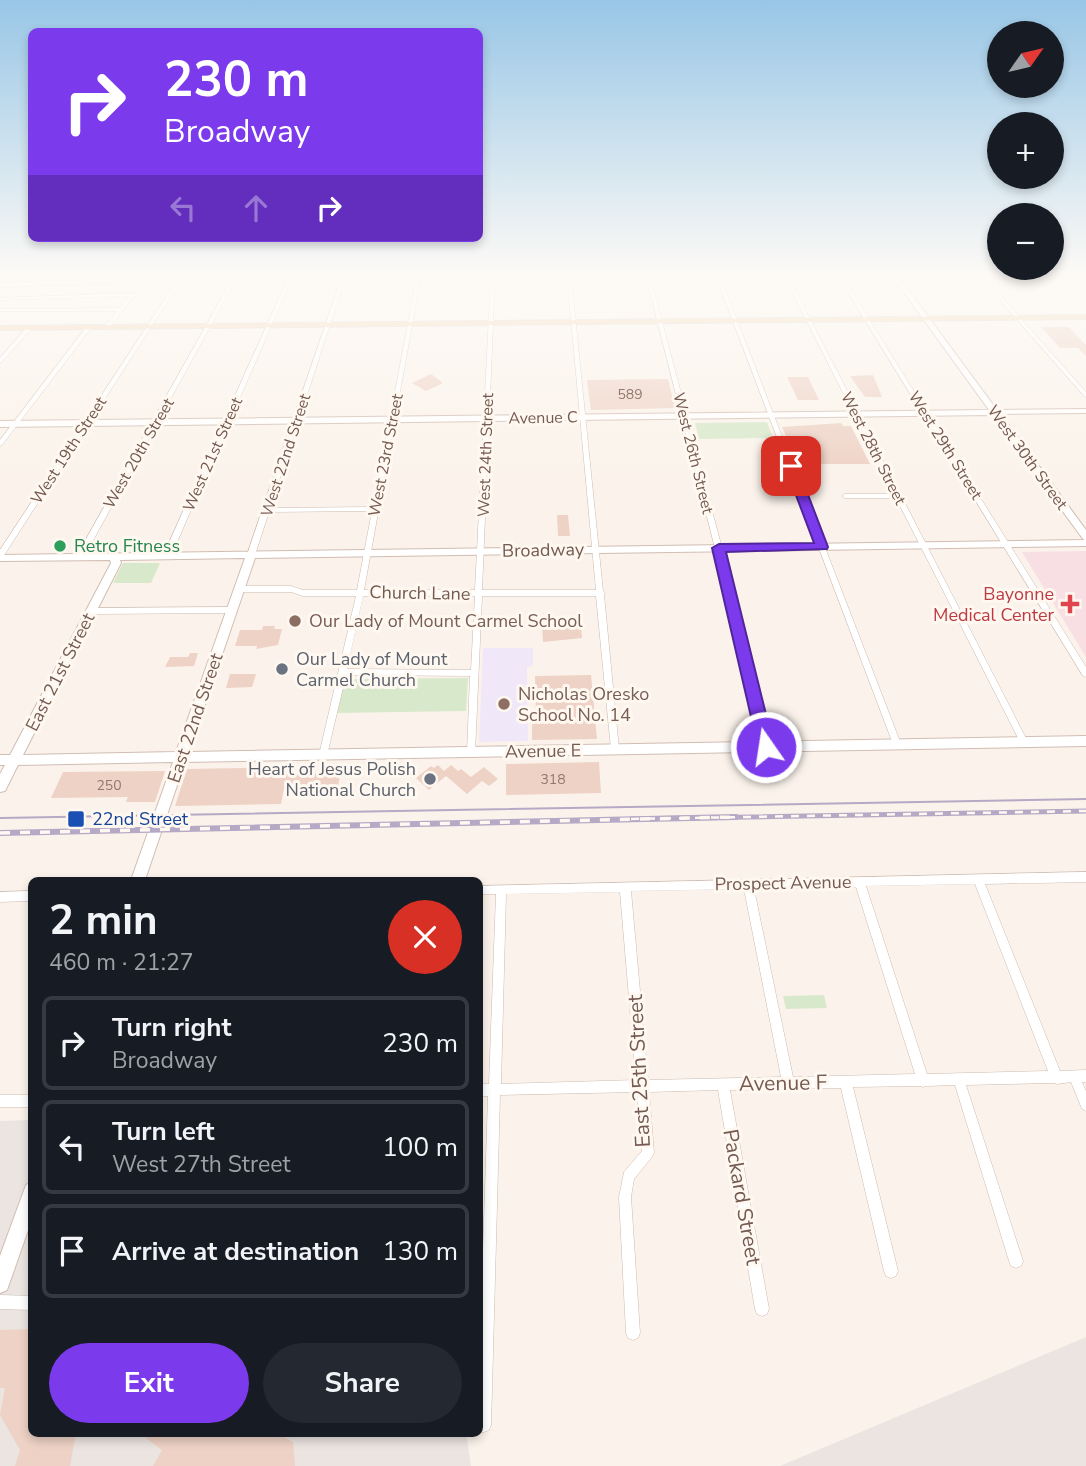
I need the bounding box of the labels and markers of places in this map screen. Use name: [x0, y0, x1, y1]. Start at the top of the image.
pin: [761, 436, 821, 496]
place label: Retro Fitness: [74, 534, 180, 558]
marker: Retro Fitness: [52, 538, 68, 554]
place label: Bayonne Medical Center: [933, 582, 1055, 627]
marker: Bayonne Medical Center: [1060, 594, 1080, 614]
place label: Our Lady of Mount Carmel School: [309, 609, 583, 633]
marker: Our Lady of Mount Carmel School: [287, 613, 303, 629]
place label: Our Lady of Mount Carmel Church: [296, 647, 448, 692]
marker: Our Lady of Mount Carmel Church: [274, 661, 290, 677]
place label: Nicholas Oresko School No. 14: [518, 682, 649, 727]
marker: Nicholas Oresko School No. 14: [496, 696, 512, 712]
place label: Heart of Jesus Polish National Church: [248, 757, 416, 802]
marker: Heart of Jesus Polish National Church: [422, 771, 438, 787]
place label: 22nd Street: [92, 807, 189, 831]
marker: 22nd Street: [66, 809, 86, 829]

